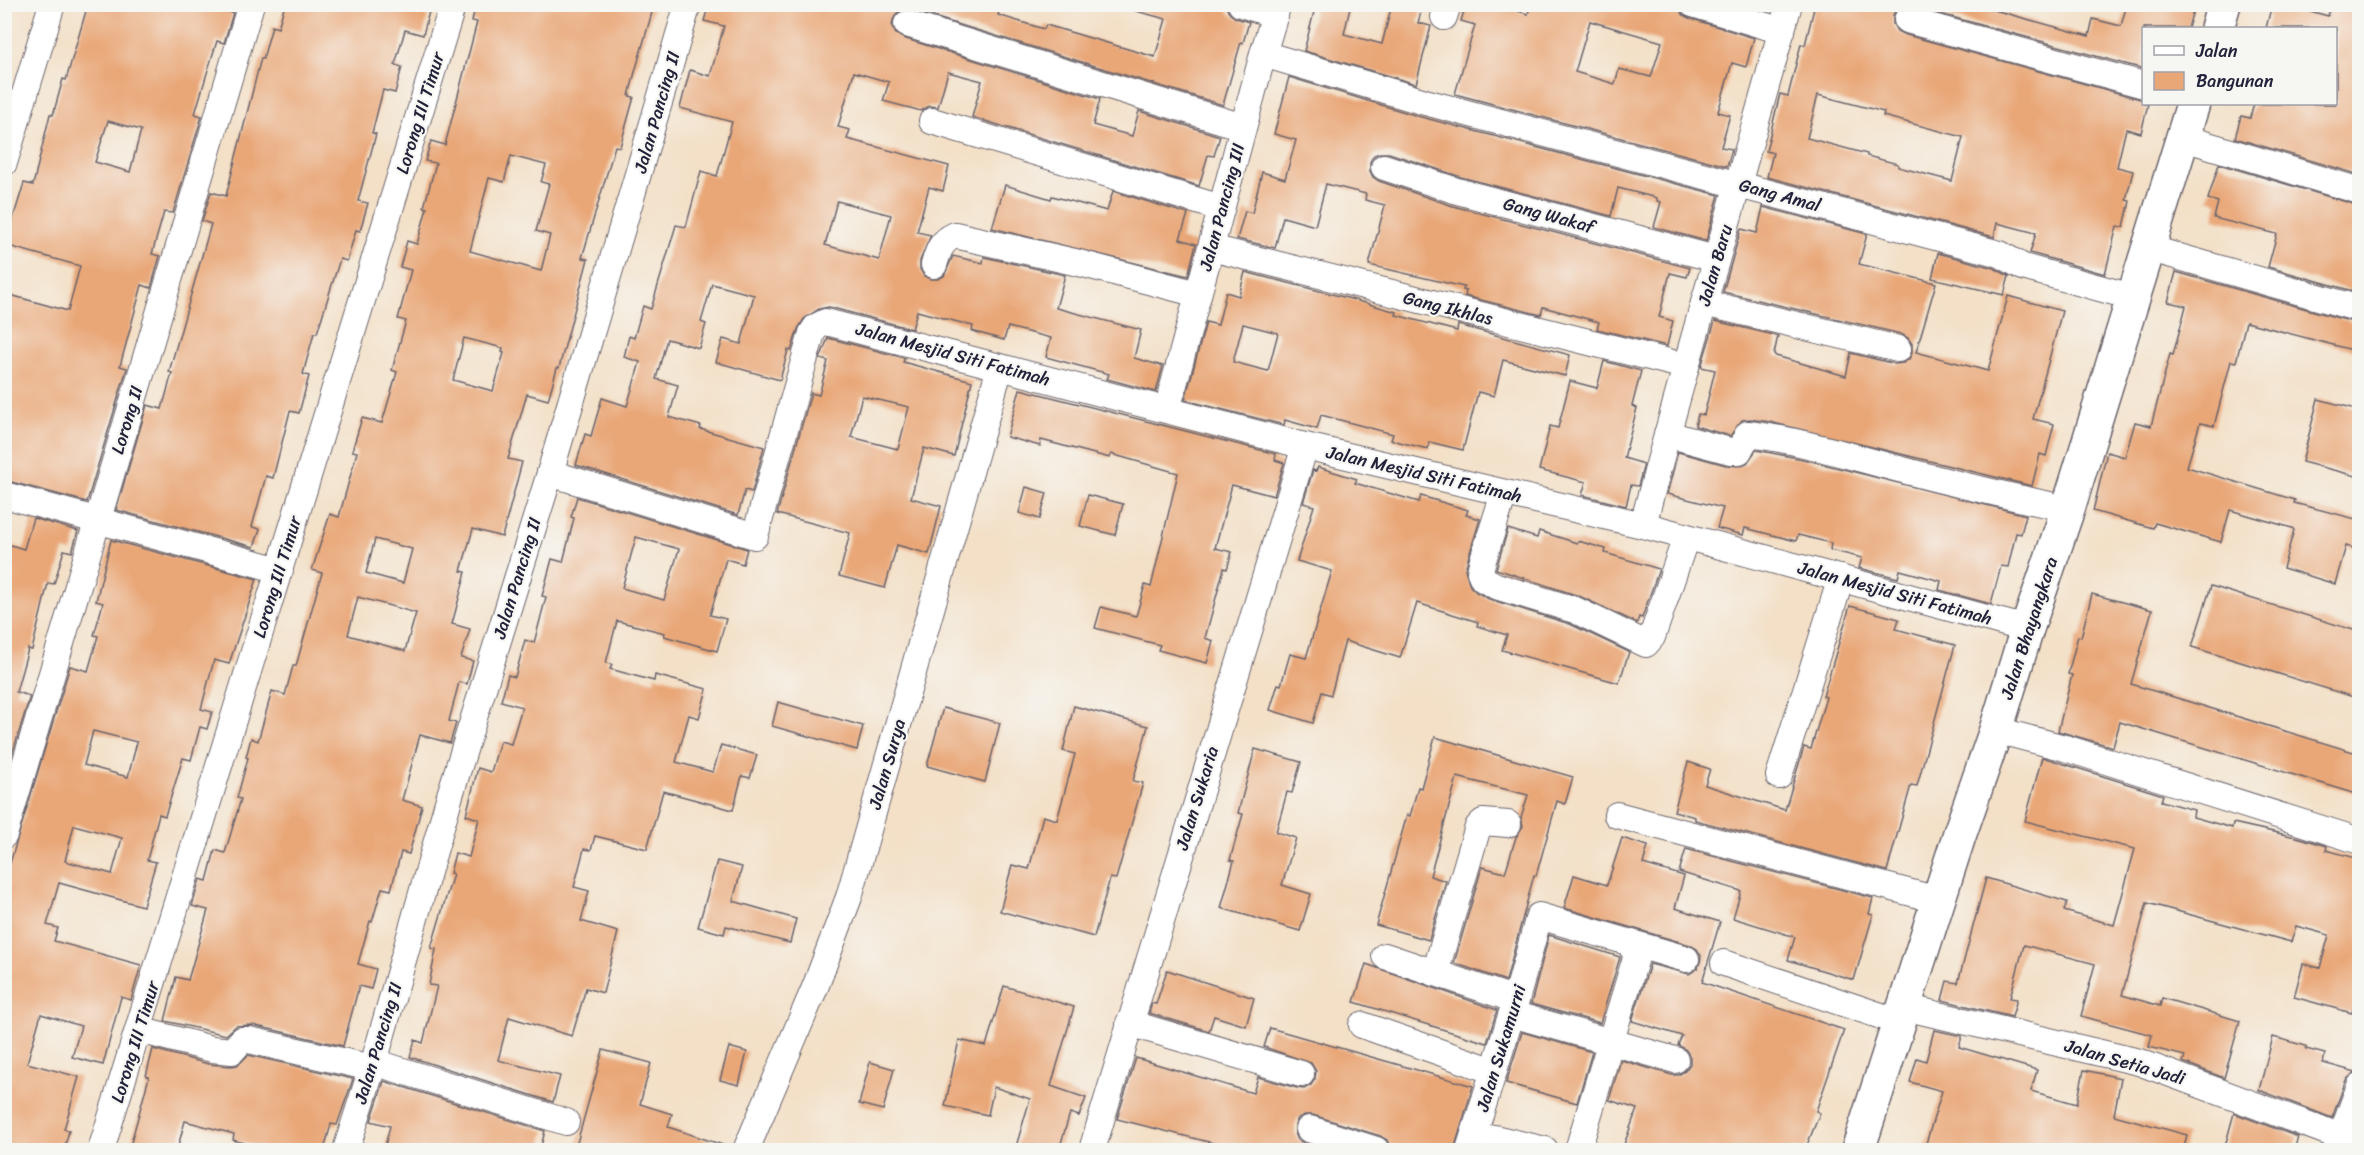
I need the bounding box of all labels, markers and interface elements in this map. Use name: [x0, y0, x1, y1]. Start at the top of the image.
legend: [2142, 27, 2337, 105]
text: Jalan: [2195, 35, 2238, 67]
street label: Lorong III Timur: [386, 46, 454, 178]
street label: Jalan Pancing II: [624, 47, 690, 178]
text: Bangunan: [2196, 65, 2274, 97]
street label: Jalan Pancing III: [1189, 139, 1255, 275]
street label: Gang Amal: [1736, 169, 1825, 221]
street label: Gang Wakaf: [1500, 187, 1601, 243]
street label: Jalan Baru: [1688, 220, 1742, 311]
street label: Gang Ikhlas: [1400, 281, 1497, 335]
street label: Jalan Mesjid Siti Fatimah: [851, 312, 1054, 395]
street label: Lorong II: [101, 381, 153, 458]
street label: Jalan Mesjid Siti Fatimah: [1322, 436, 1525, 512]
street label: Lorong III Timur: [243, 510, 311, 642]
street label: Jalan Pancing II: [483, 513, 551, 644]
street label: Jalan Mesjid Siti Fatimah: [1793, 551, 1996, 634]
street label: Jalan Bhayangkara: [1991, 553, 2067, 704]
street label: Jalan Surya: [859, 715, 915, 814]
street label: Jalan Sukaria: [1166, 742, 1228, 855]
street label: Lorong III Timur: [101, 975, 169, 1107]
street label: Jalan Pancing II: [344, 978, 412, 1109]
street label: Jalan Sukamurni: [1466, 980, 1536, 1116]
street label: Jalan Setia Jadi: [2060, 1029, 2190, 1095]

